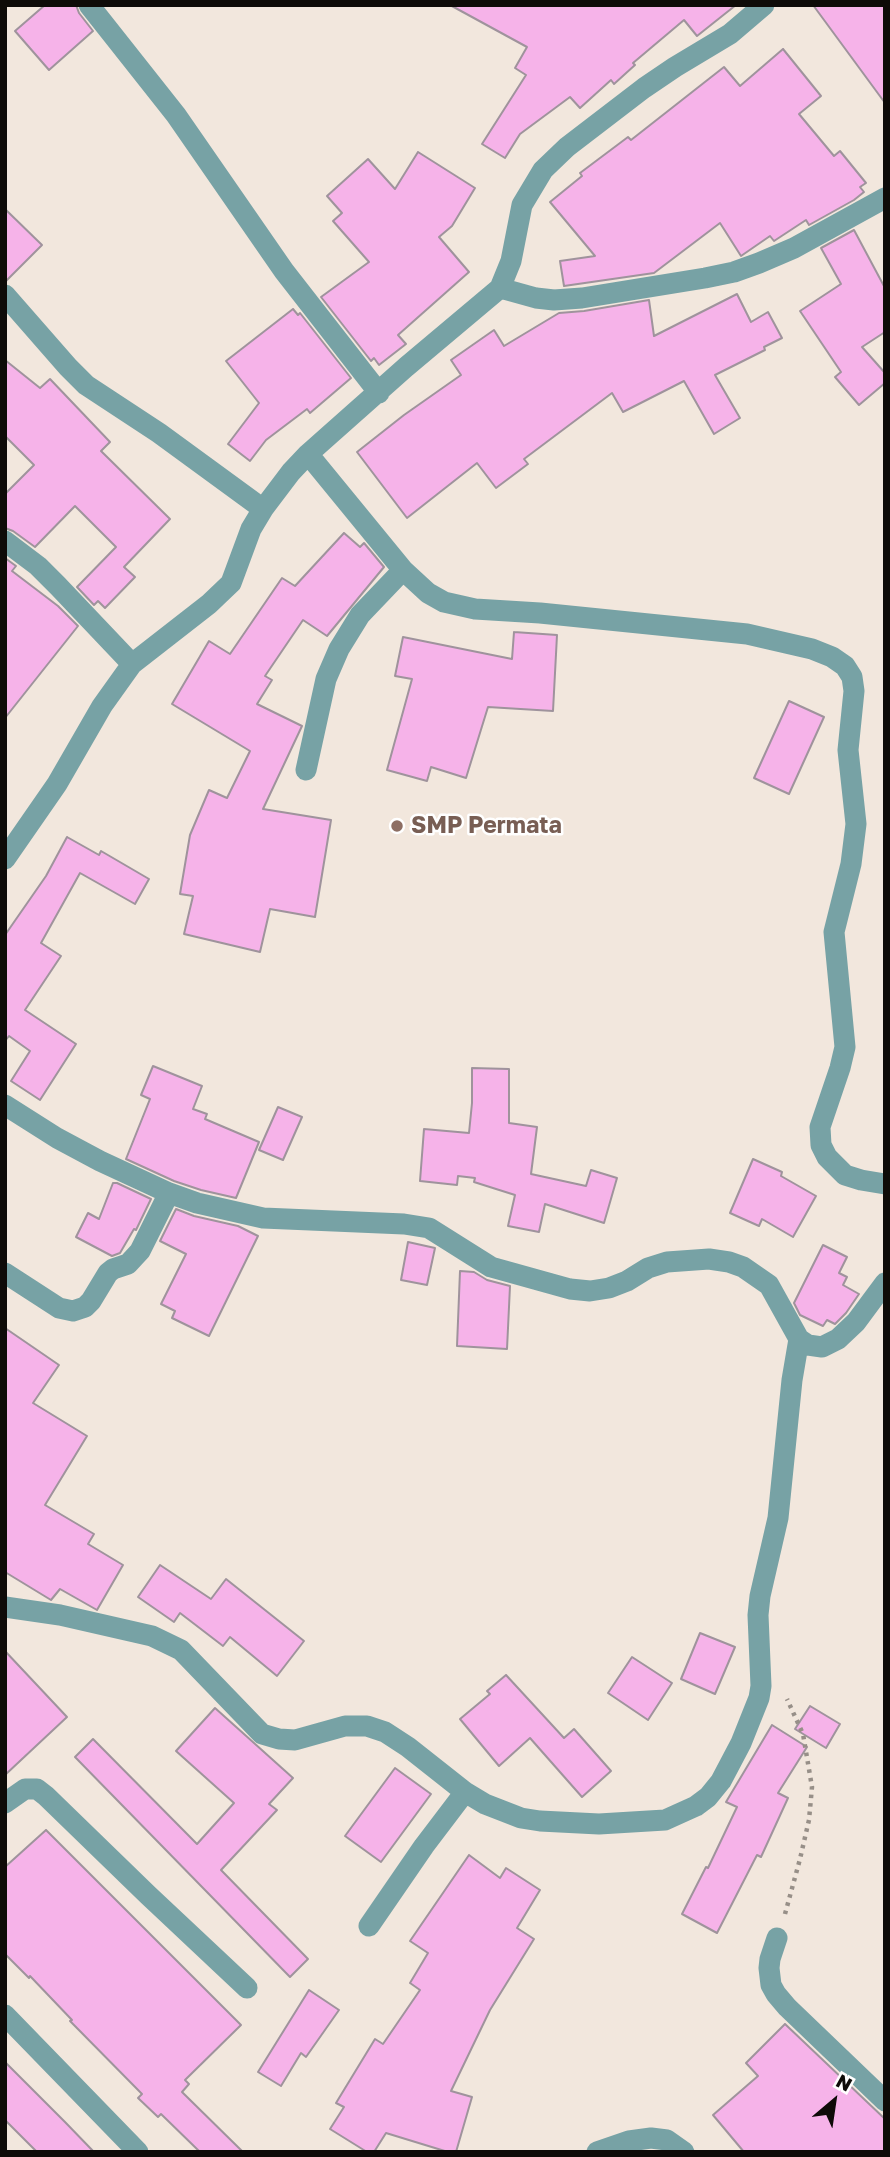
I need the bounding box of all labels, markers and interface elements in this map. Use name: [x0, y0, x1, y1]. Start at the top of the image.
place label: SMP Permata: [411, 812, 562, 840]
marker: SMP Permata: [389, 818, 405, 834]
north arrow: [799, 2066, 869, 2136]
text: N: [833, 2069, 856, 2096]

